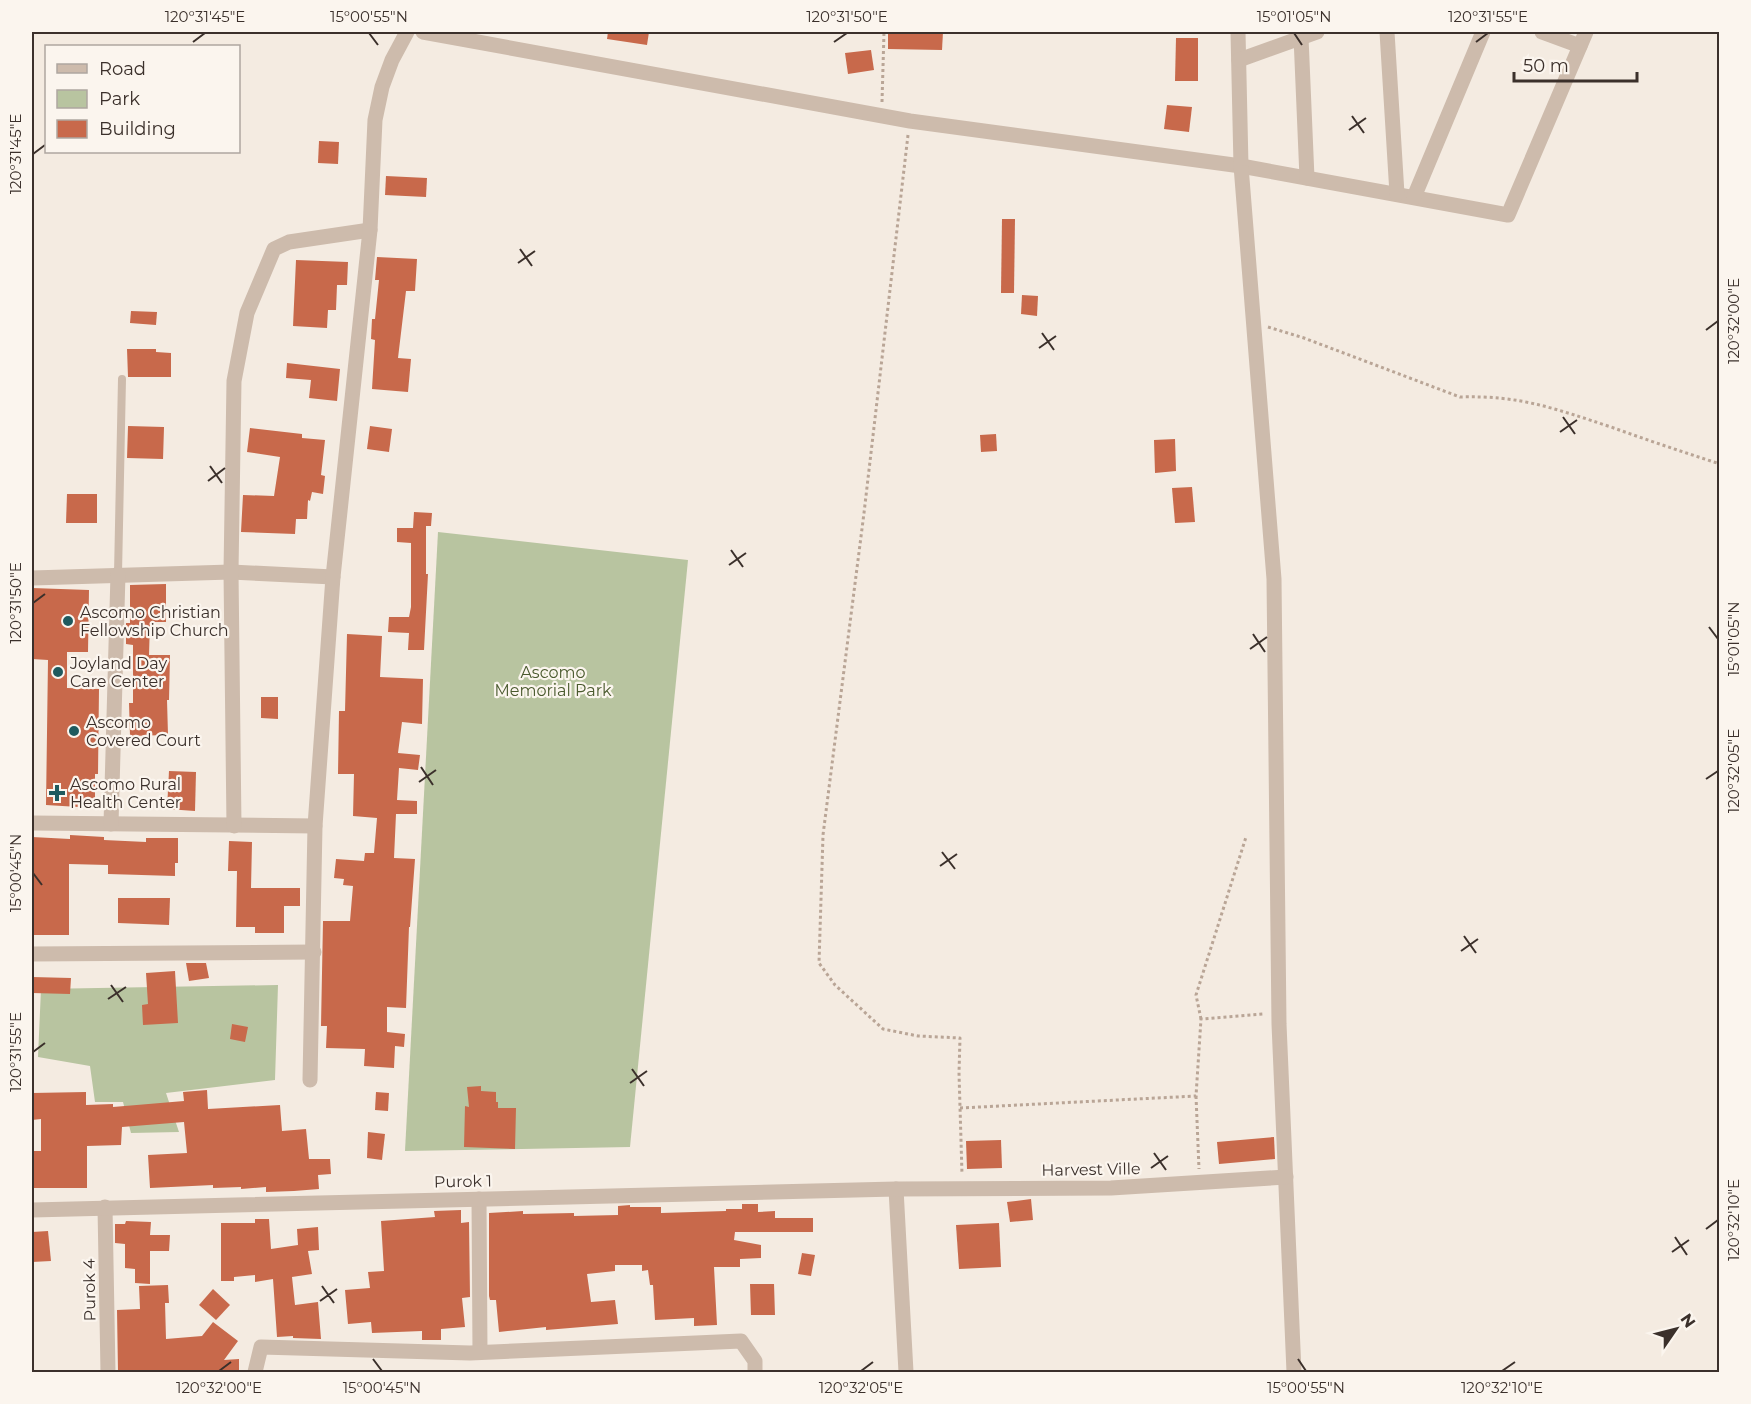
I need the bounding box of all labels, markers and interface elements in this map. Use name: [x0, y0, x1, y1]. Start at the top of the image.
text: 120°31'45"E: [165, 7, 245, 26]
text: 15°00'55"N: [330, 7, 408, 26]
text: 120°31'50"E: [806, 7, 888, 26]
text: 15°01'05"N: [1257, 7, 1331, 26]
text: 120°31'55"E: [1448, 7, 1528, 26]
legend: [45, 45, 240, 153]
scale bar: [1514, 45, 1637, 83]
text: 50 m: [1523, 55, 1569, 77]
text: Road: [99, 58, 146, 80]
text: Park: [99, 88, 140, 110]
text: 120°31'45"E: [6, 114, 25, 194]
text: Building: [99, 118, 176, 140]
text: 120°32'00"E: [1724, 278, 1743, 364]
text: 120°31'50"E: [6, 562, 25, 644]
text: 15°01'05"N: [1724, 602, 1743, 676]
place label: Ascomo Christian Fellowship Church: [80, 603, 229, 640]
marker: Ascomo Christian Fellowship Church: [61, 614, 75, 628]
place label: Joyland Day Care Center: [69, 654, 167, 691]
park label: Ascomo Memorial Park: [494, 663, 612, 700]
marker: Joyland Day Care Center: [51, 665, 65, 679]
place label: Ascomo Covered Court: [86, 713, 201, 750]
marker: Ascomo Covered Court: [67, 724, 81, 738]
text: 120°32'05"E: [1724, 729, 1743, 813]
place label: Ascomo Rural Health Center: [70, 775, 181, 812]
marker: Ascomo Rural Health Center: [48, 784, 66, 802]
text: 15°00'45"N: [6, 834, 25, 912]
text: 120°31'55"E: [6, 1012, 25, 1092]
street label: Harvest Ville: [1041, 1159, 1141, 1180]
street label: Purok 1: [434, 1171, 492, 1192]
text: 120°32'10"E: [1724, 1179, 1743, 1261]
street label: Purok 4: [79, 1258, 100, 1322]
north arrow: [1646, 1299, 1706, 1359]
text: N: [1676, 1310, 1699, 1331]
text: 120°32'00"E: [176, 1378, 262, 1397]
text: 15°00'45"N: [343, 1378, 421, 1397]
text: 120°32'05"E: [819, 1378, 903, 1397]
text: 15°00'55"N: [1267, 1378, 1345, 1397]
text: 120°32'10"E: [1461, 1378, 1543, 1397]

